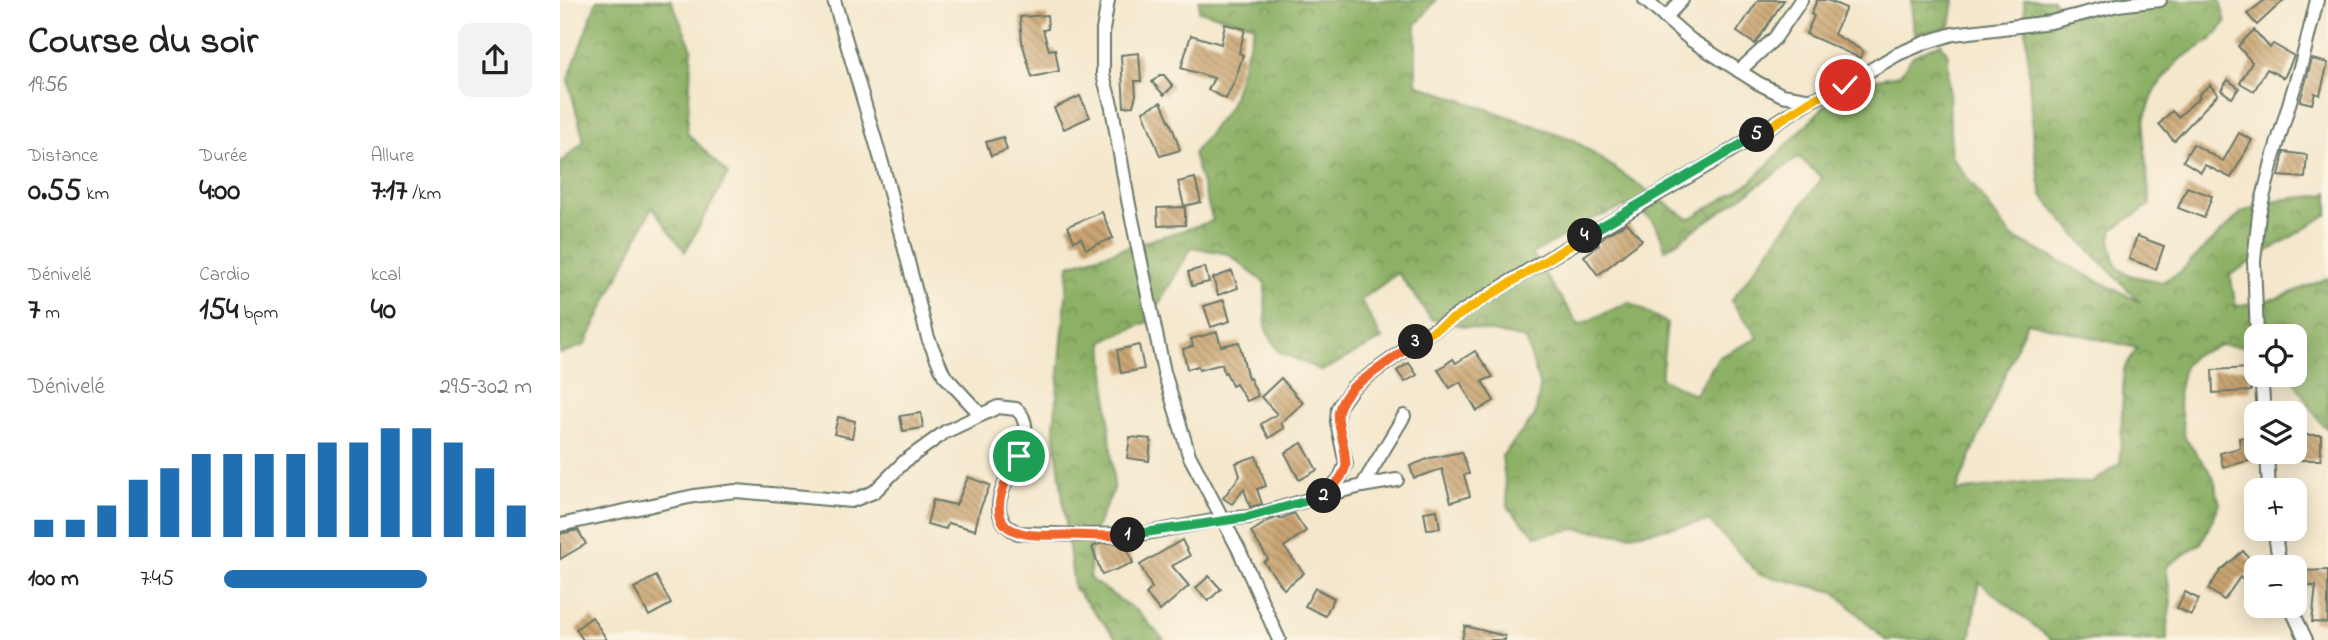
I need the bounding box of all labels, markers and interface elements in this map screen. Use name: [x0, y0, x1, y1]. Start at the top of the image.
text: Course du soir: [28, 15, 258, 71]
button: share: [458, 23, 532, 97]
pin: [1815, 55, 1875, 115]
icon: check: [1826, 66, 1864, 104]
text: 19:56: [28, 69, 67, 102]
pin: 5: [1740, 118, 1774, 152]
text: 5: [1751, 121, 1762, 148]
text: Distance: [28, 143, 98, 170]
text: Durée: [199, 143, 247, 170]
text: Allure: [371, 143, 414, 170]
text: 0.55: [28, 170, 81, 214]
text: 4:00: [199, 170, 240, 214]
text: 7:17: [371, 170, 407, 214]
text: km: [81, 181, 109, 208]
text: /km: [407, 181, 441, 208]
pin: 4: [1567, 218, 1602, 254]
text: 4: [1581, 222, 1588, 249]
text: Dénivelé: [28, 262, 91, 289]
text: Cardio: [199, 262, 250, 289]
text: kcal: [371, 262, 401, 289]
text: 7: [28, 289, 40, 333]
text: 154: [199, 289, 238, 333]
text: 40: [371, 289, 396, 333]
text: m: [40, 300, 60, 327]
text: bpm: [238, 300, 278, 327]
pin: 3: [1398, 324, 1434, 360]
map controls: [2244, 324, 2307, 618]
button: locate: [2244, 324, 2307, 387]
text: 3: [1412, 328, 1419, 355]
text: Dénivelé: [28, 371, 105, 404]
text: 295–302 m: [439, 371, 532, 404]
button: layers: [2244, 401, 2307, 464]
pin: [989, 426, 1049, 486]
icon: arrive: [1000, 437, 1038, 475]
pin: 2: [1306, 478, 1342, 514]
button: +: [2244, 478, 2307, 541]
text: 2: [1319, 482, 1328, 509]
pin: 1: [1110, 518, 1146, 552]
text: 1: [1124, 521, 1131, 548]
button: −: [2244, 555, 2307, 618]
text: 100 m: [28, 563, 79, 596]
text: 7:45: [140, 563, 174, 596]

